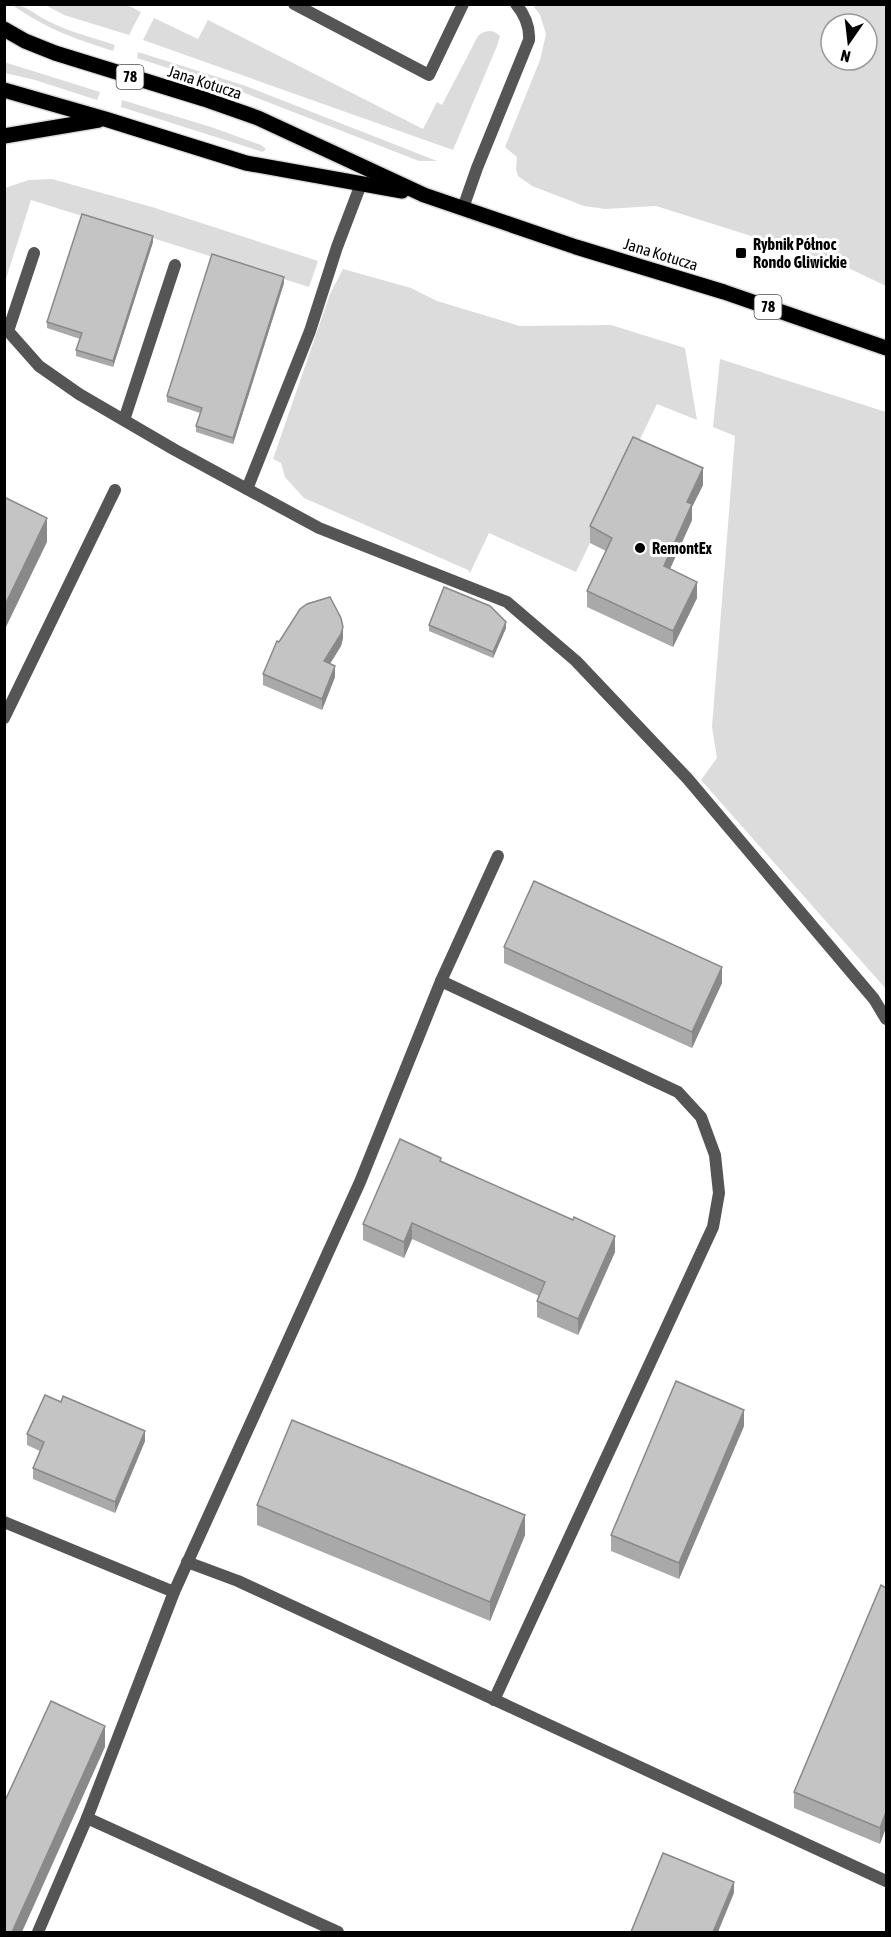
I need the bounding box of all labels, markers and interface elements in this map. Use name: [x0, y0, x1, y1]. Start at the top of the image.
north arrow: [819, 12, 879, 72]
text: N: [839, 47, 852, 66]
street label: Jana Kotucza: [166, 62, 244, 102]
road number: 78: [116, 65, 144, 89]
street label: Jana Kotucza: [622, 234, 700, 274]
place label: Rybnik Północ Rondo Gliwickie: [753, 235, 847, 271]
marker: Rybnik Północ Rondo Gliwickie: [734, 246, 748, 260]
road number: 78: [754, 295, 782, 319]
place label: RemontEx: [652, 539, 712, 557]
marker: RemontEx: [633, 541, 647, 555]

